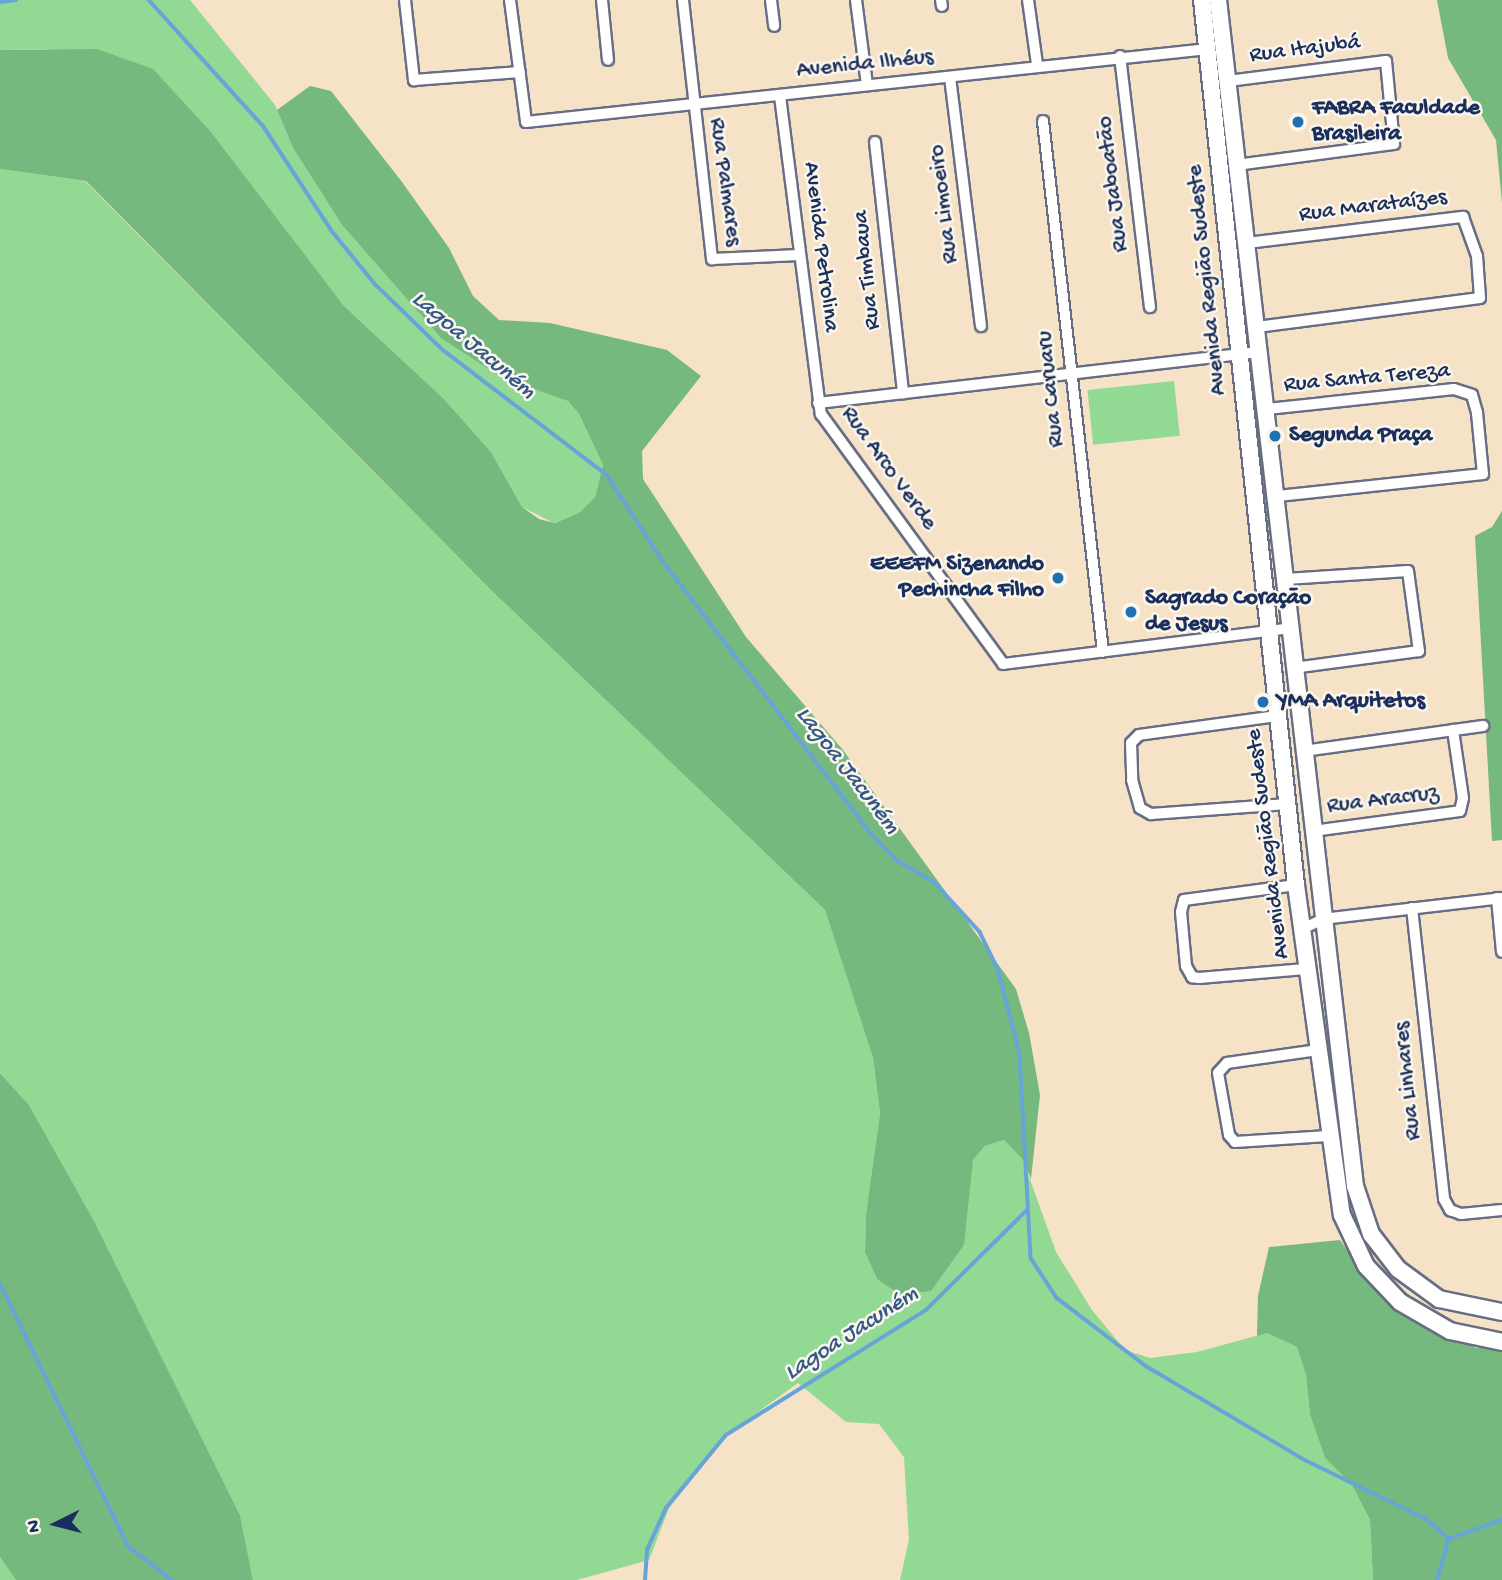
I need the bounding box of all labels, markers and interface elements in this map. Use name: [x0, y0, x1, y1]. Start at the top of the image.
street label: Rua Itajubá: [1248, 30, 1362, 70]
street label: Avenida Ilhéus: [795, 44, 935, 86]
place label: FABRA Faculdade Brasileira: [1312, 95, 1480, 149]
street label: Rua Jaboatão: [1092, 114, 1136, 254]
marker: FABRA Faculdade Brasileira: [1290, 114, 1306, 130]
street label: Rua Palmares: [701, 116, 747, 248]
street label: Rua Limoeiro: [924, 143, 966, 265]
street label: Avenida Petrolina: [796, 160, 844, 334]
street label: Avenida Região Sudeste: [1182, 163, 1234, 397]
street label: Rua Marataízes: [1298, 184, 1448, 230]
street label: Rua Timbaua: [848, 209, 888, 331]
water label: Lagoa Jacuném: [405, 286, 541, 406]
street label: Rua Caruaru: [1032, 329, 1072, 449]
street label: Rua Santa Tereza: [1283, 358, 1451, 400]
street label: Rua Arco Verde: [834, 402, 942, 536]
place label: Segunda Praça: [1289, 422, 1432, 450]
marker: Segunda Praça: [1267, 428, 1283, 444]
place label: EEEFM Sizenando Pechincha Filho: [870, 551, 1044, 605]
marker: EEEFM Sizenando Pechincha Filho: [1050, 570, 1066, 586]
place label: Sagrado Coração de Jesus: [1145, 585, 1311, 639]
marker: Sagrado Coração de Jesus: [1123, 604, 1139, 620]
place label: YMA Arquitetos: [1277, 688, 1425, 716]
marker: YMA Arquitetos: [1255, 694, 1271, 710]
water label: Lagoa Jacuném: [788, 702, 906, 840]
street label: Avenida Região Sudeste: [1241, 727, 1297, 961]
street label: Rua Aracruz: [1326, 780, 1440, 822]
street label: Rua Linhares: [1389, 1020, 1429, 1142]
water label: Lagoa Jacuném: [780, 1280, 924, 1388]
north arrow: [21, 1489, 91, 1559]
text: N: [23, 1519, 47, 1534]

